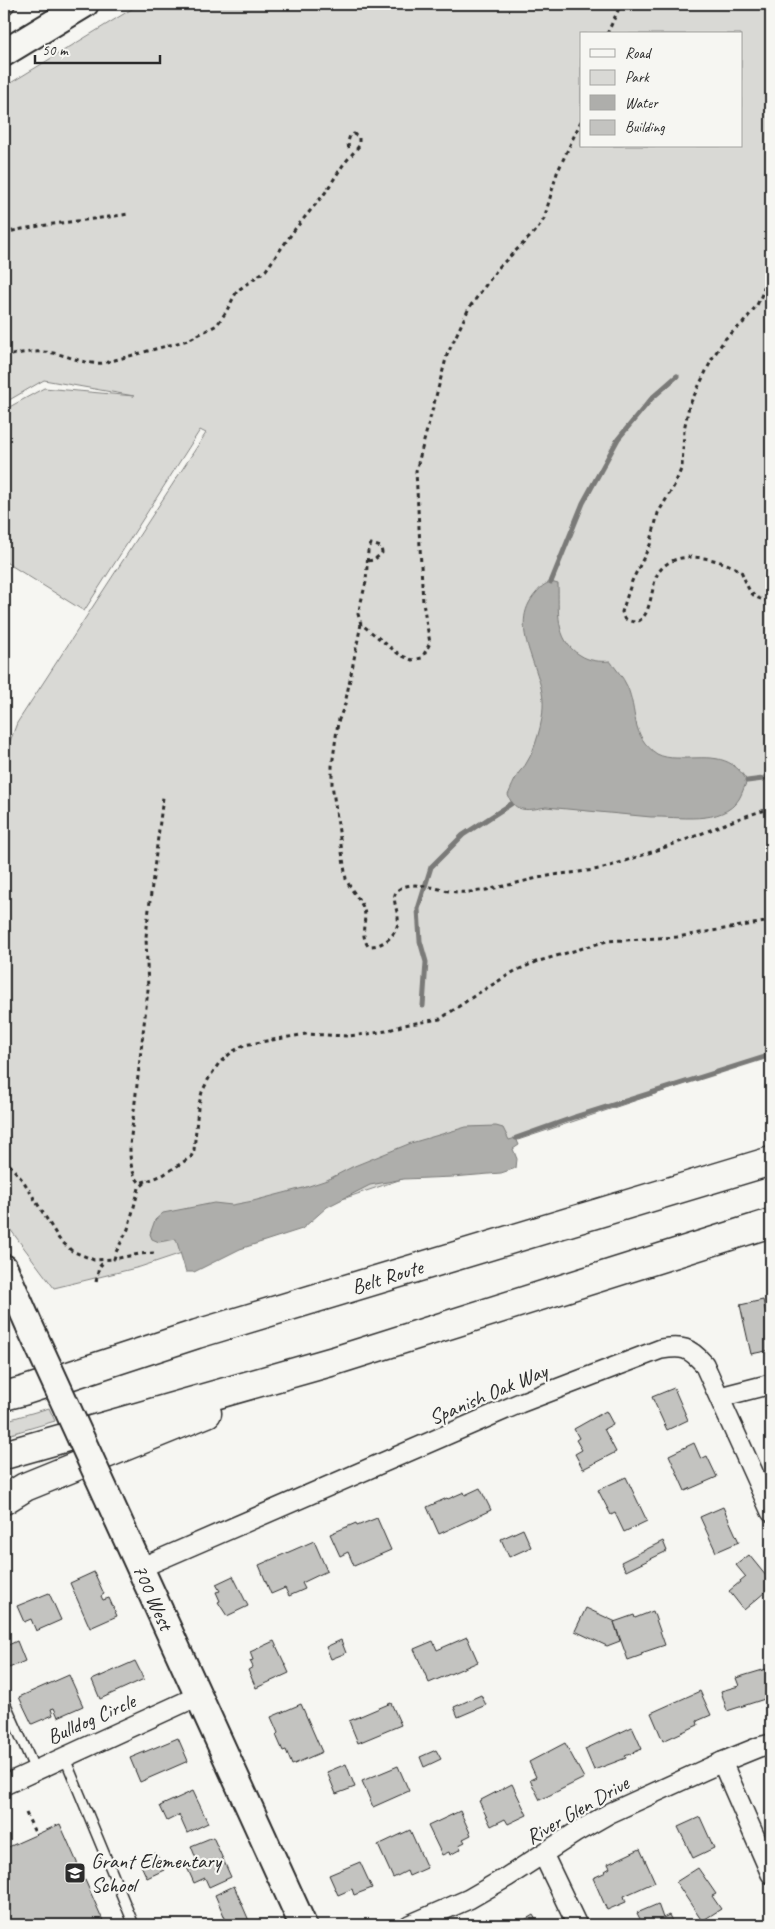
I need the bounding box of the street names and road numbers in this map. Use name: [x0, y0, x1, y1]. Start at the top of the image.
street label: Belt Route: [348, 1253, 428, 1300]
street label: Spanish Oak Way: [425, 1357, 553, 1431]
street label: 700 West: [127, 1560, 180, 1636]
street label: Bulldog Circle: [43, 1687, 141, 1750]
street label: River Glen Drive: [521, 1770, 634, 1850]

